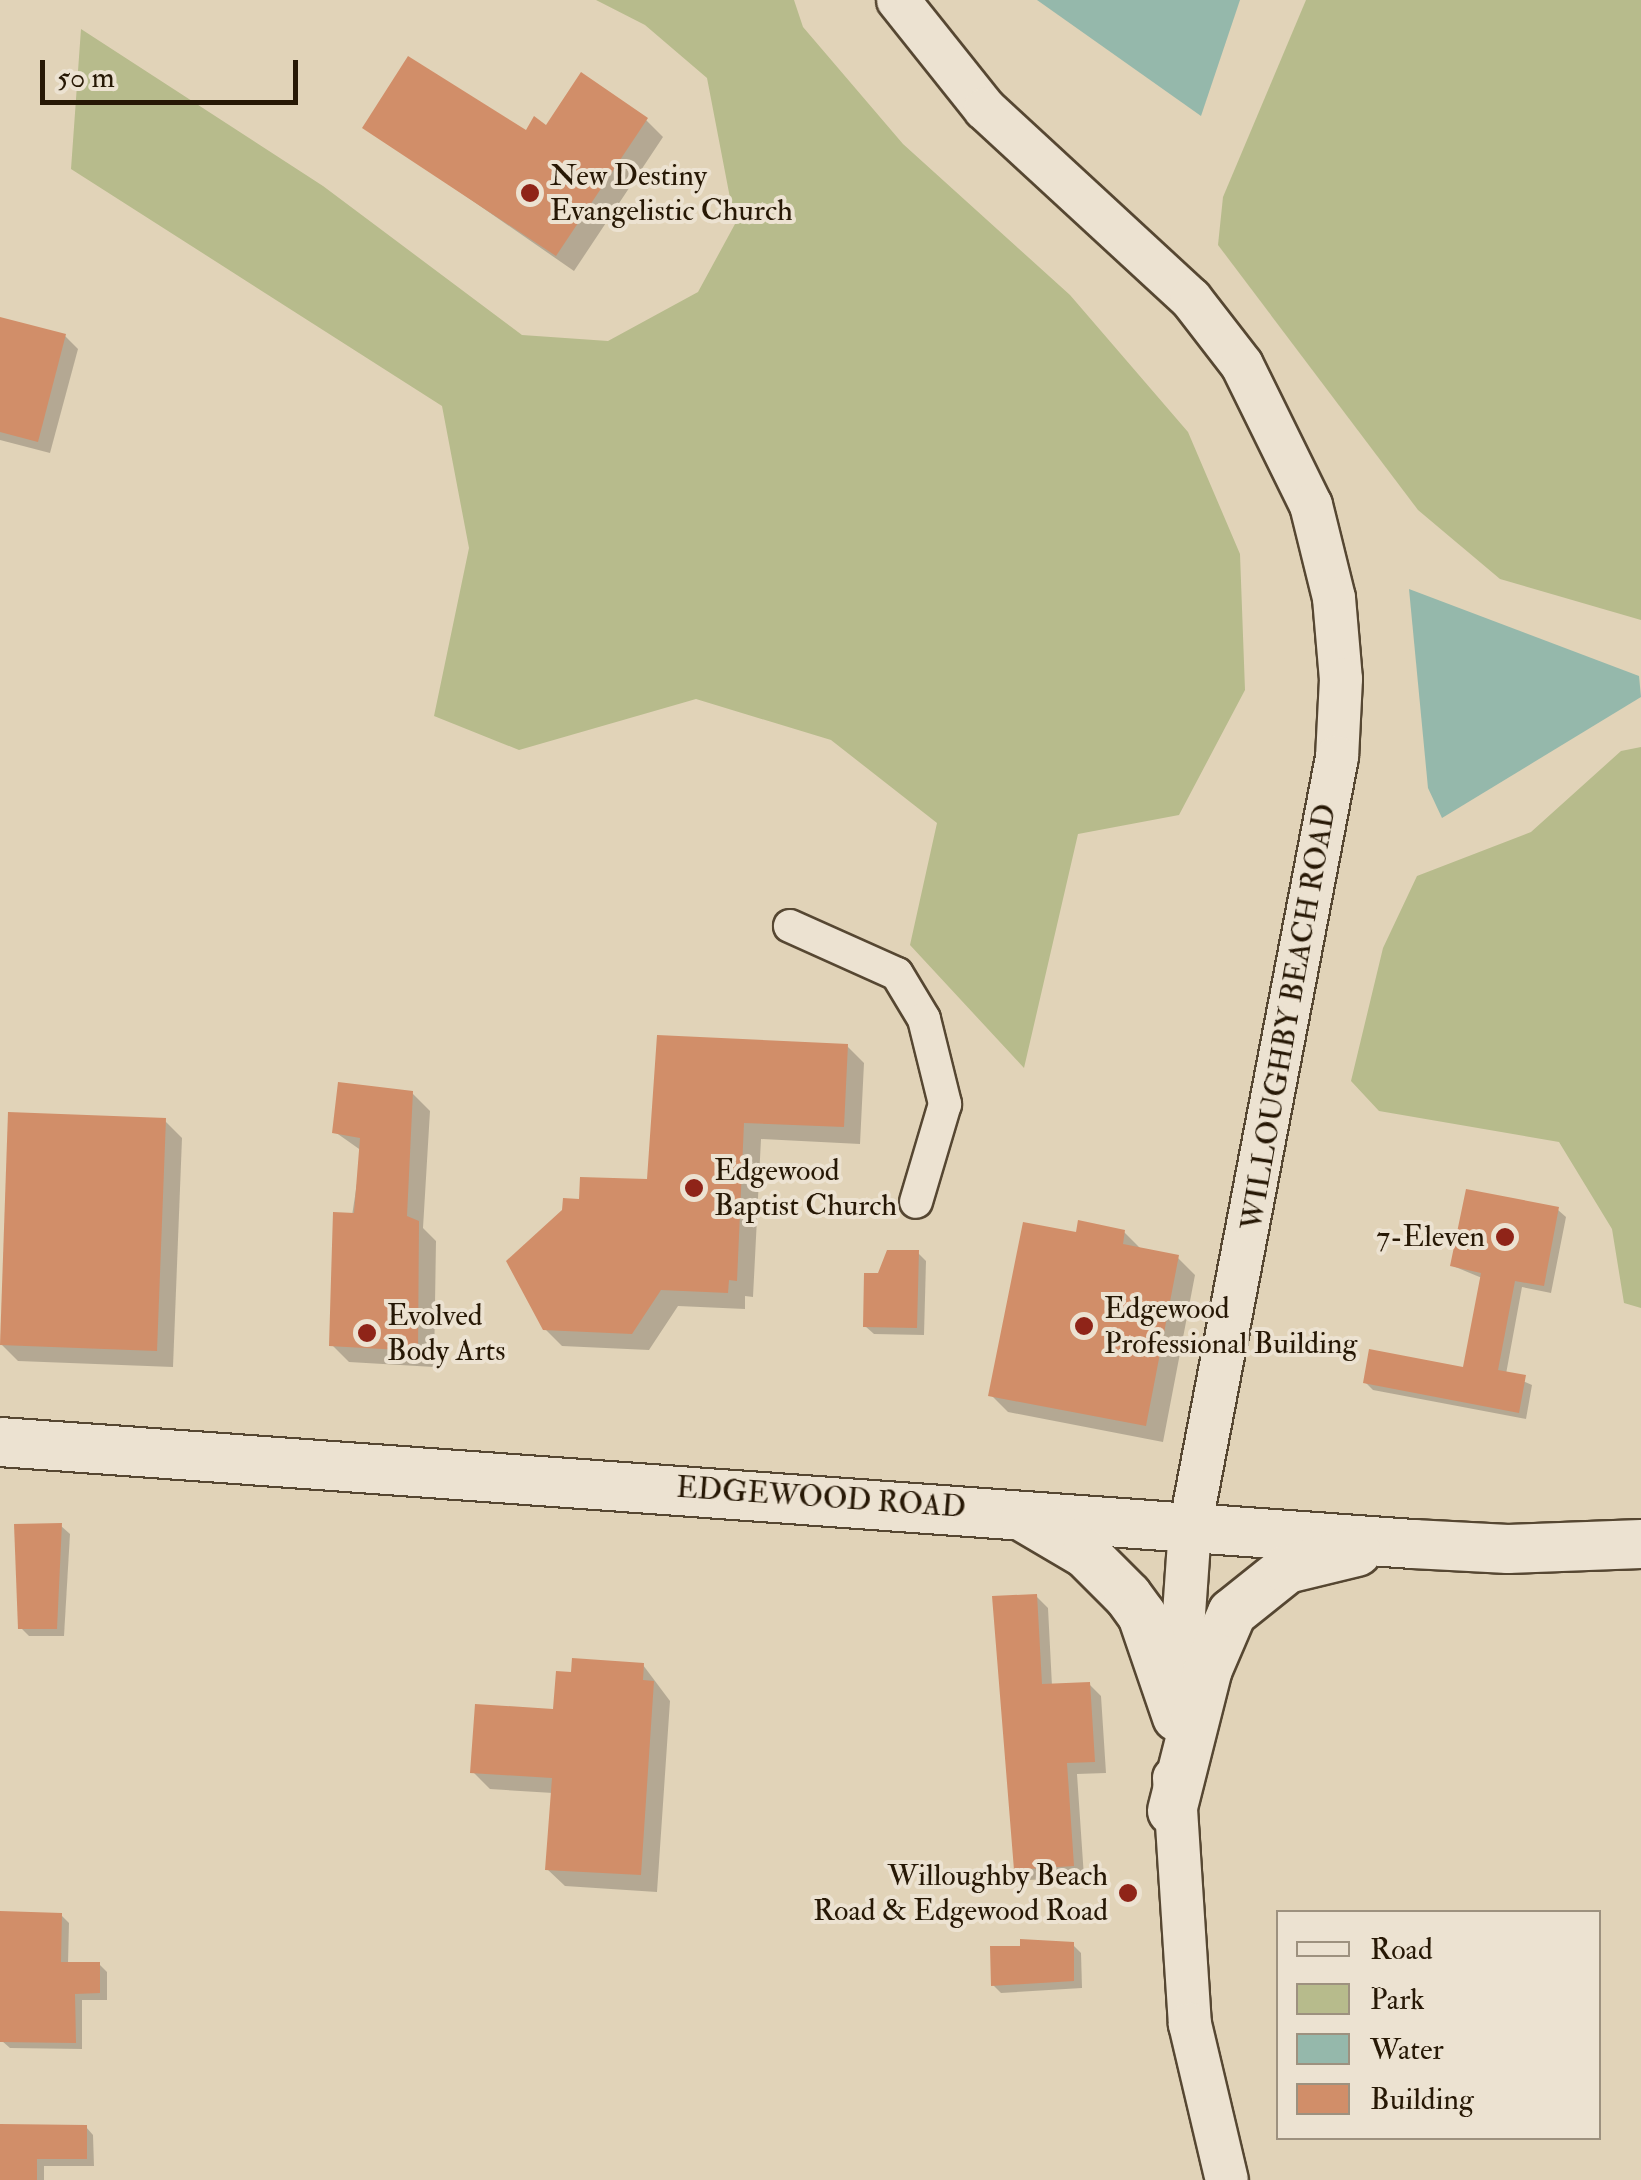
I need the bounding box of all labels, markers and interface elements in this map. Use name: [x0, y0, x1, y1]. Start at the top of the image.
scale bar: [45, 40, 302, 102]
text: 50 m: [57, 59, 115, 96]
place label: New Destiny Evangelistic Church: [550, 158, 793, 228]
marker: New Destiny Evangelistic Church: [519, 182, 541, 204]
street label: WILLOUGHBY BEACH ROAD: [1234, 801, 1344, 1233]
place label: Edgewood Baptist Church: [714, 1153, 897, 1224]
marker: Edgewood Baptist Church: [683, 1177, 705, 1199]
place label: 7-Eleven: [1376, 1219, 1485, 1255]
marker: 7-Eleven: [1494, 1226, 1516, 1248]
place label: Edgewood Professional Building: [1104, 1291, 1357, 1362]
place label: Evolved Body Arts: [387, 1298, 506, 1368]
marker: Edgewood Professional Building: [1073, 1315, 1095, 1337]
marker: Evolved Body Arts: [356, 1322, 378, 1344]
street label: EDGEWOOD ROAD: [675, 1470, 967, 1526]
place label: Willoughby Beach Road & Edgewood Road: [813, 1858, 1108, 1928]
marker: Willoughby Beach Road & Edgewood Road: [1117, 1882, 1139, 1904]
legend: [1276, 1910, 1601, 2140]
text: Road: [1370, 1931, 1433, 1968]
text: Park: [1370, 1981, 1425, 2018]
text: Water: [1370, 2031, 1444, 2068]
text: Building: [1370, 2081, 1474, 2118]

